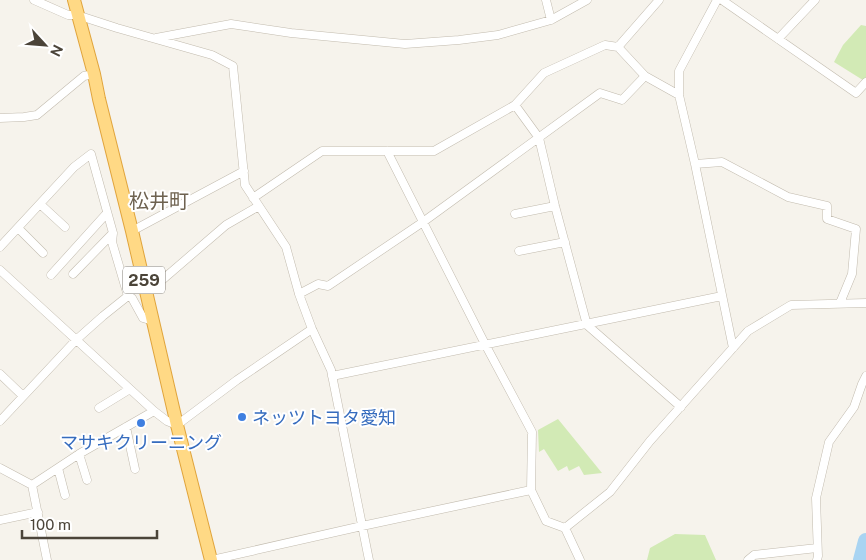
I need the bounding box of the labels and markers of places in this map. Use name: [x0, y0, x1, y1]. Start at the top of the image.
place label: ネッツトヨタ愛知: [252, 407, 396, 428]
marker: ネッツトヨタ愛知: [236, 411, 248, 423]
marker: マサキクリーニング: [135, 417, 147, 429]
place label: マサキクリーニング: [60, 432, 222, 453]

